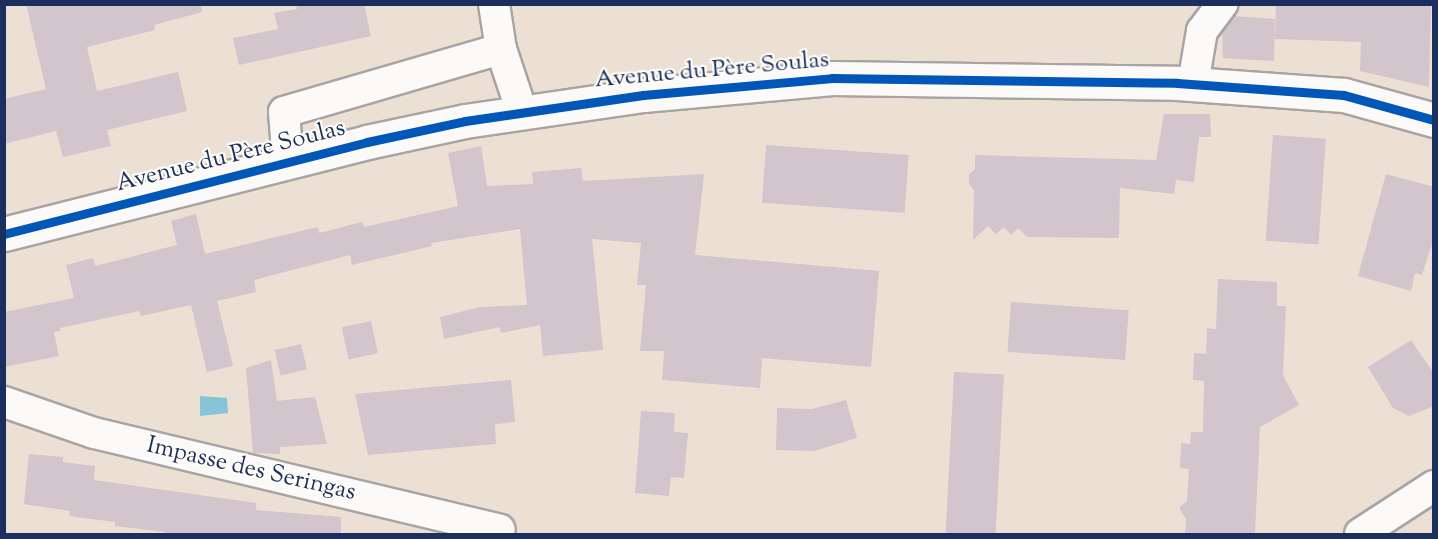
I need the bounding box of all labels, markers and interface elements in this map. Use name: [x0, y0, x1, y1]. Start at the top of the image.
street label: Avenue du Père Soulas: [594, 46, 830, 96]
street label: Avenue du Père Soulas: [114, 115, 348, 199]
street label: Impasse des Seringas: [144, 432, 358, 508]

